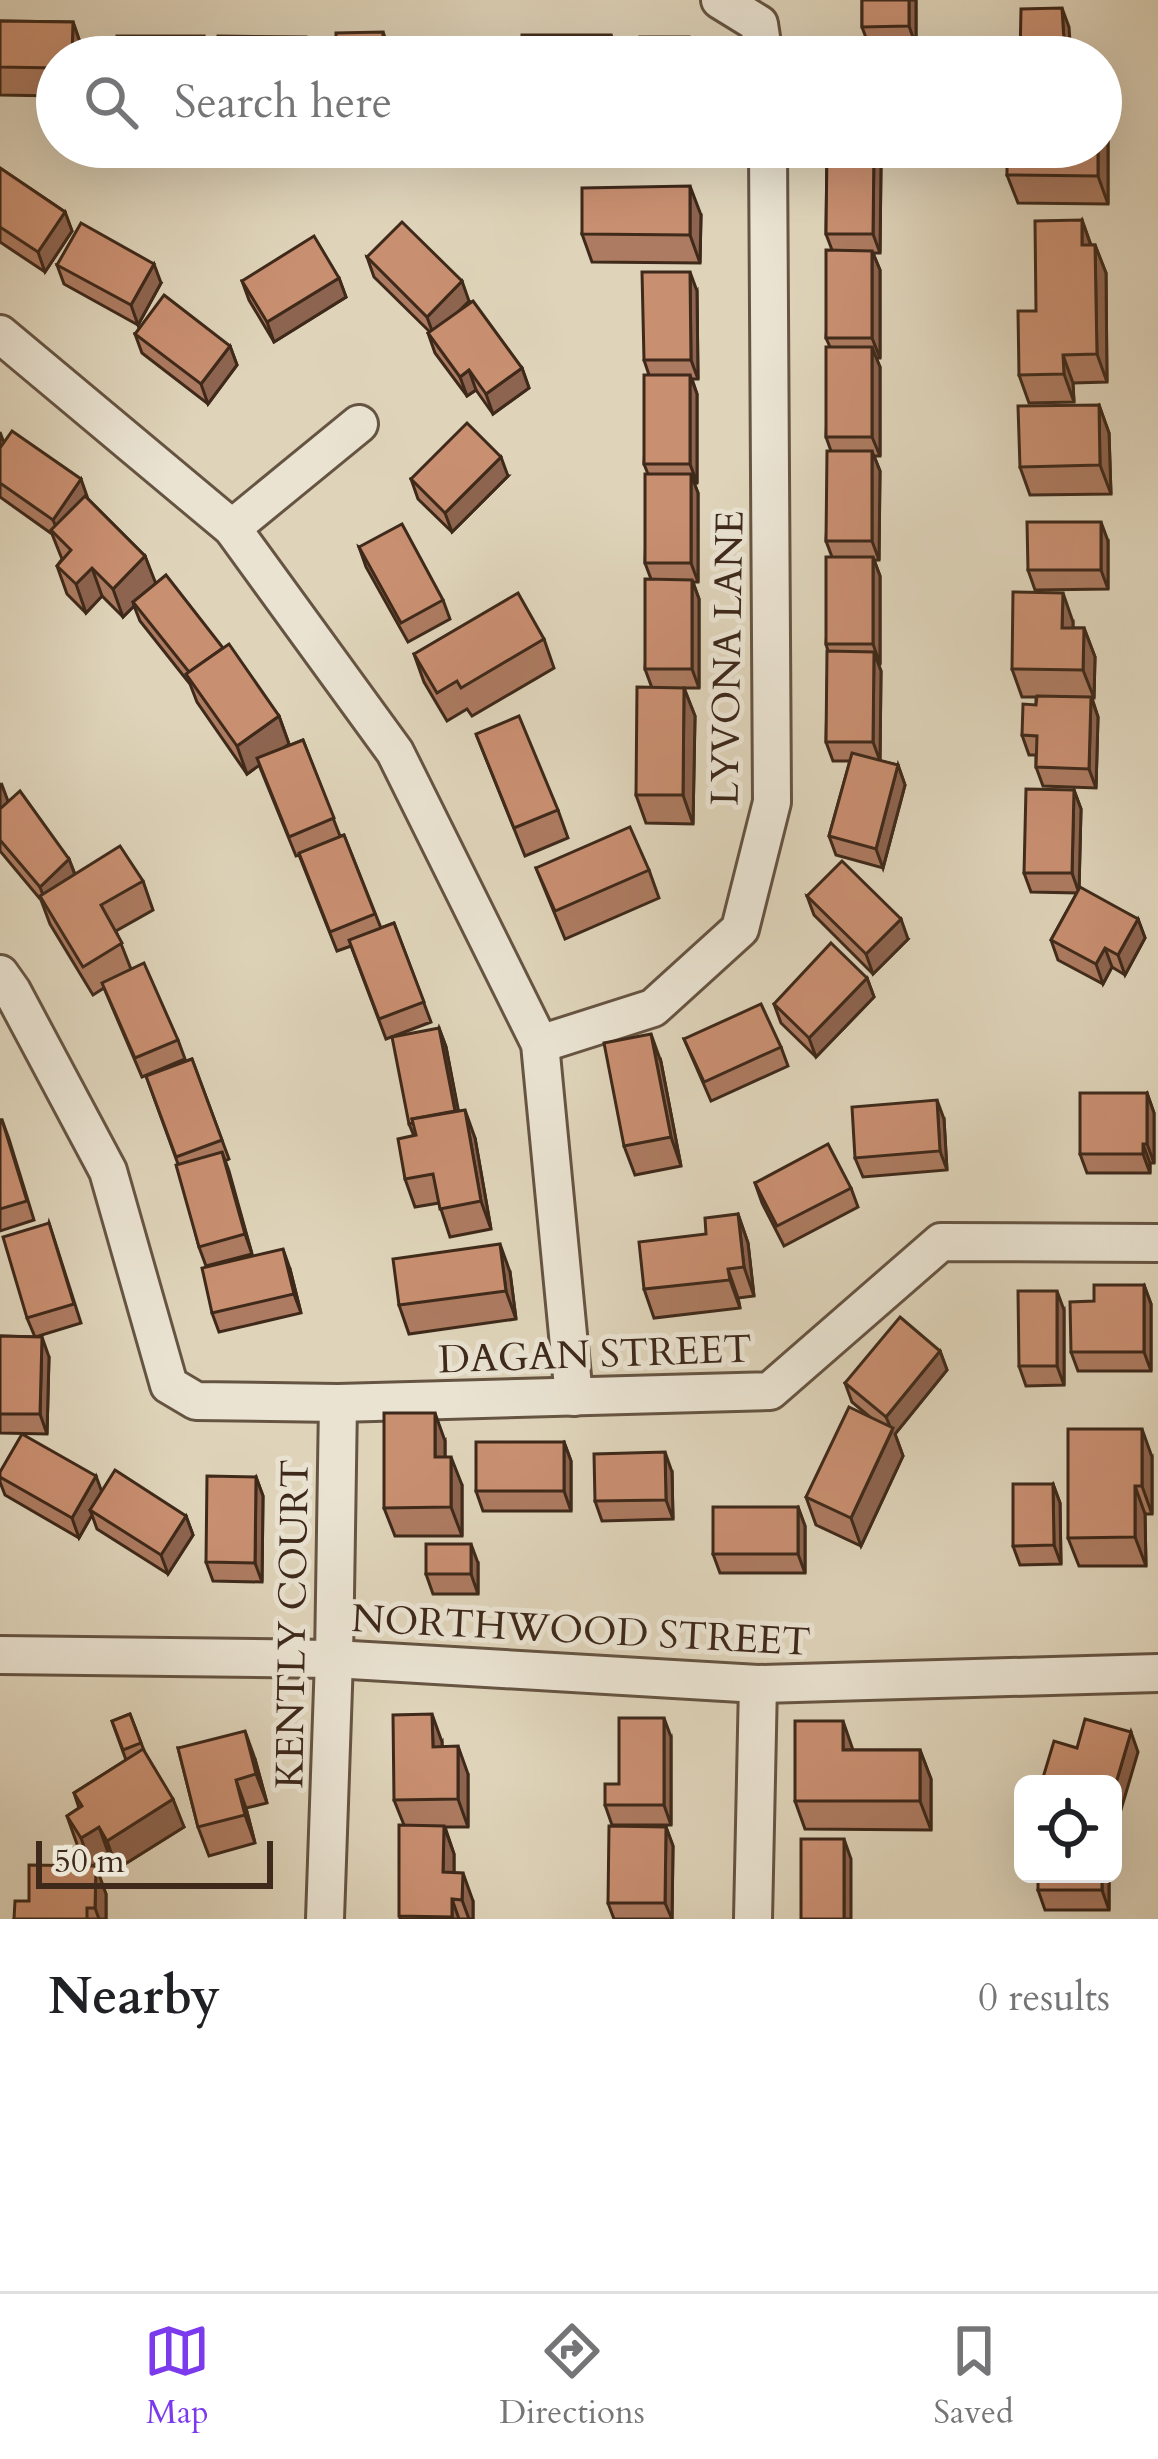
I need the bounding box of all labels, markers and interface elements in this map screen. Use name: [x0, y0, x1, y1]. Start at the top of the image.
search box: [36, 36, 1122, 168]
icon: search: [78, 69, 144, 135]
text: Search here: [174, 72, 392, 133]
street label: LYVONA LANE: [698, 510, 757, 806]
street label: DAGAN STREET: [437, 1323, 753, 1386]
street label: KENTLY COURT: [263, 1459, 322, 1789]
street label: NORTHWOOD STREET: [350, 1592, 812, 1669]
map controls: [1014, 1775, 1122, 1883]
button: locate: [1014, 1775, 1122, 1883]
scale bar: [36, 1835, 273, 1888]
text: 50 m: [54, 1839, 125, 1884]
text: Nearby: [48, 1962, 220, 2032]
text: 0 results: [978, 1971, 1110, 2024]
tab: Map: [144, 2318, 210, 2435]
tab: Directions: [499, 2318, 645, 2435]
tab: Saved: [934, 2318, 1014, 2435]

